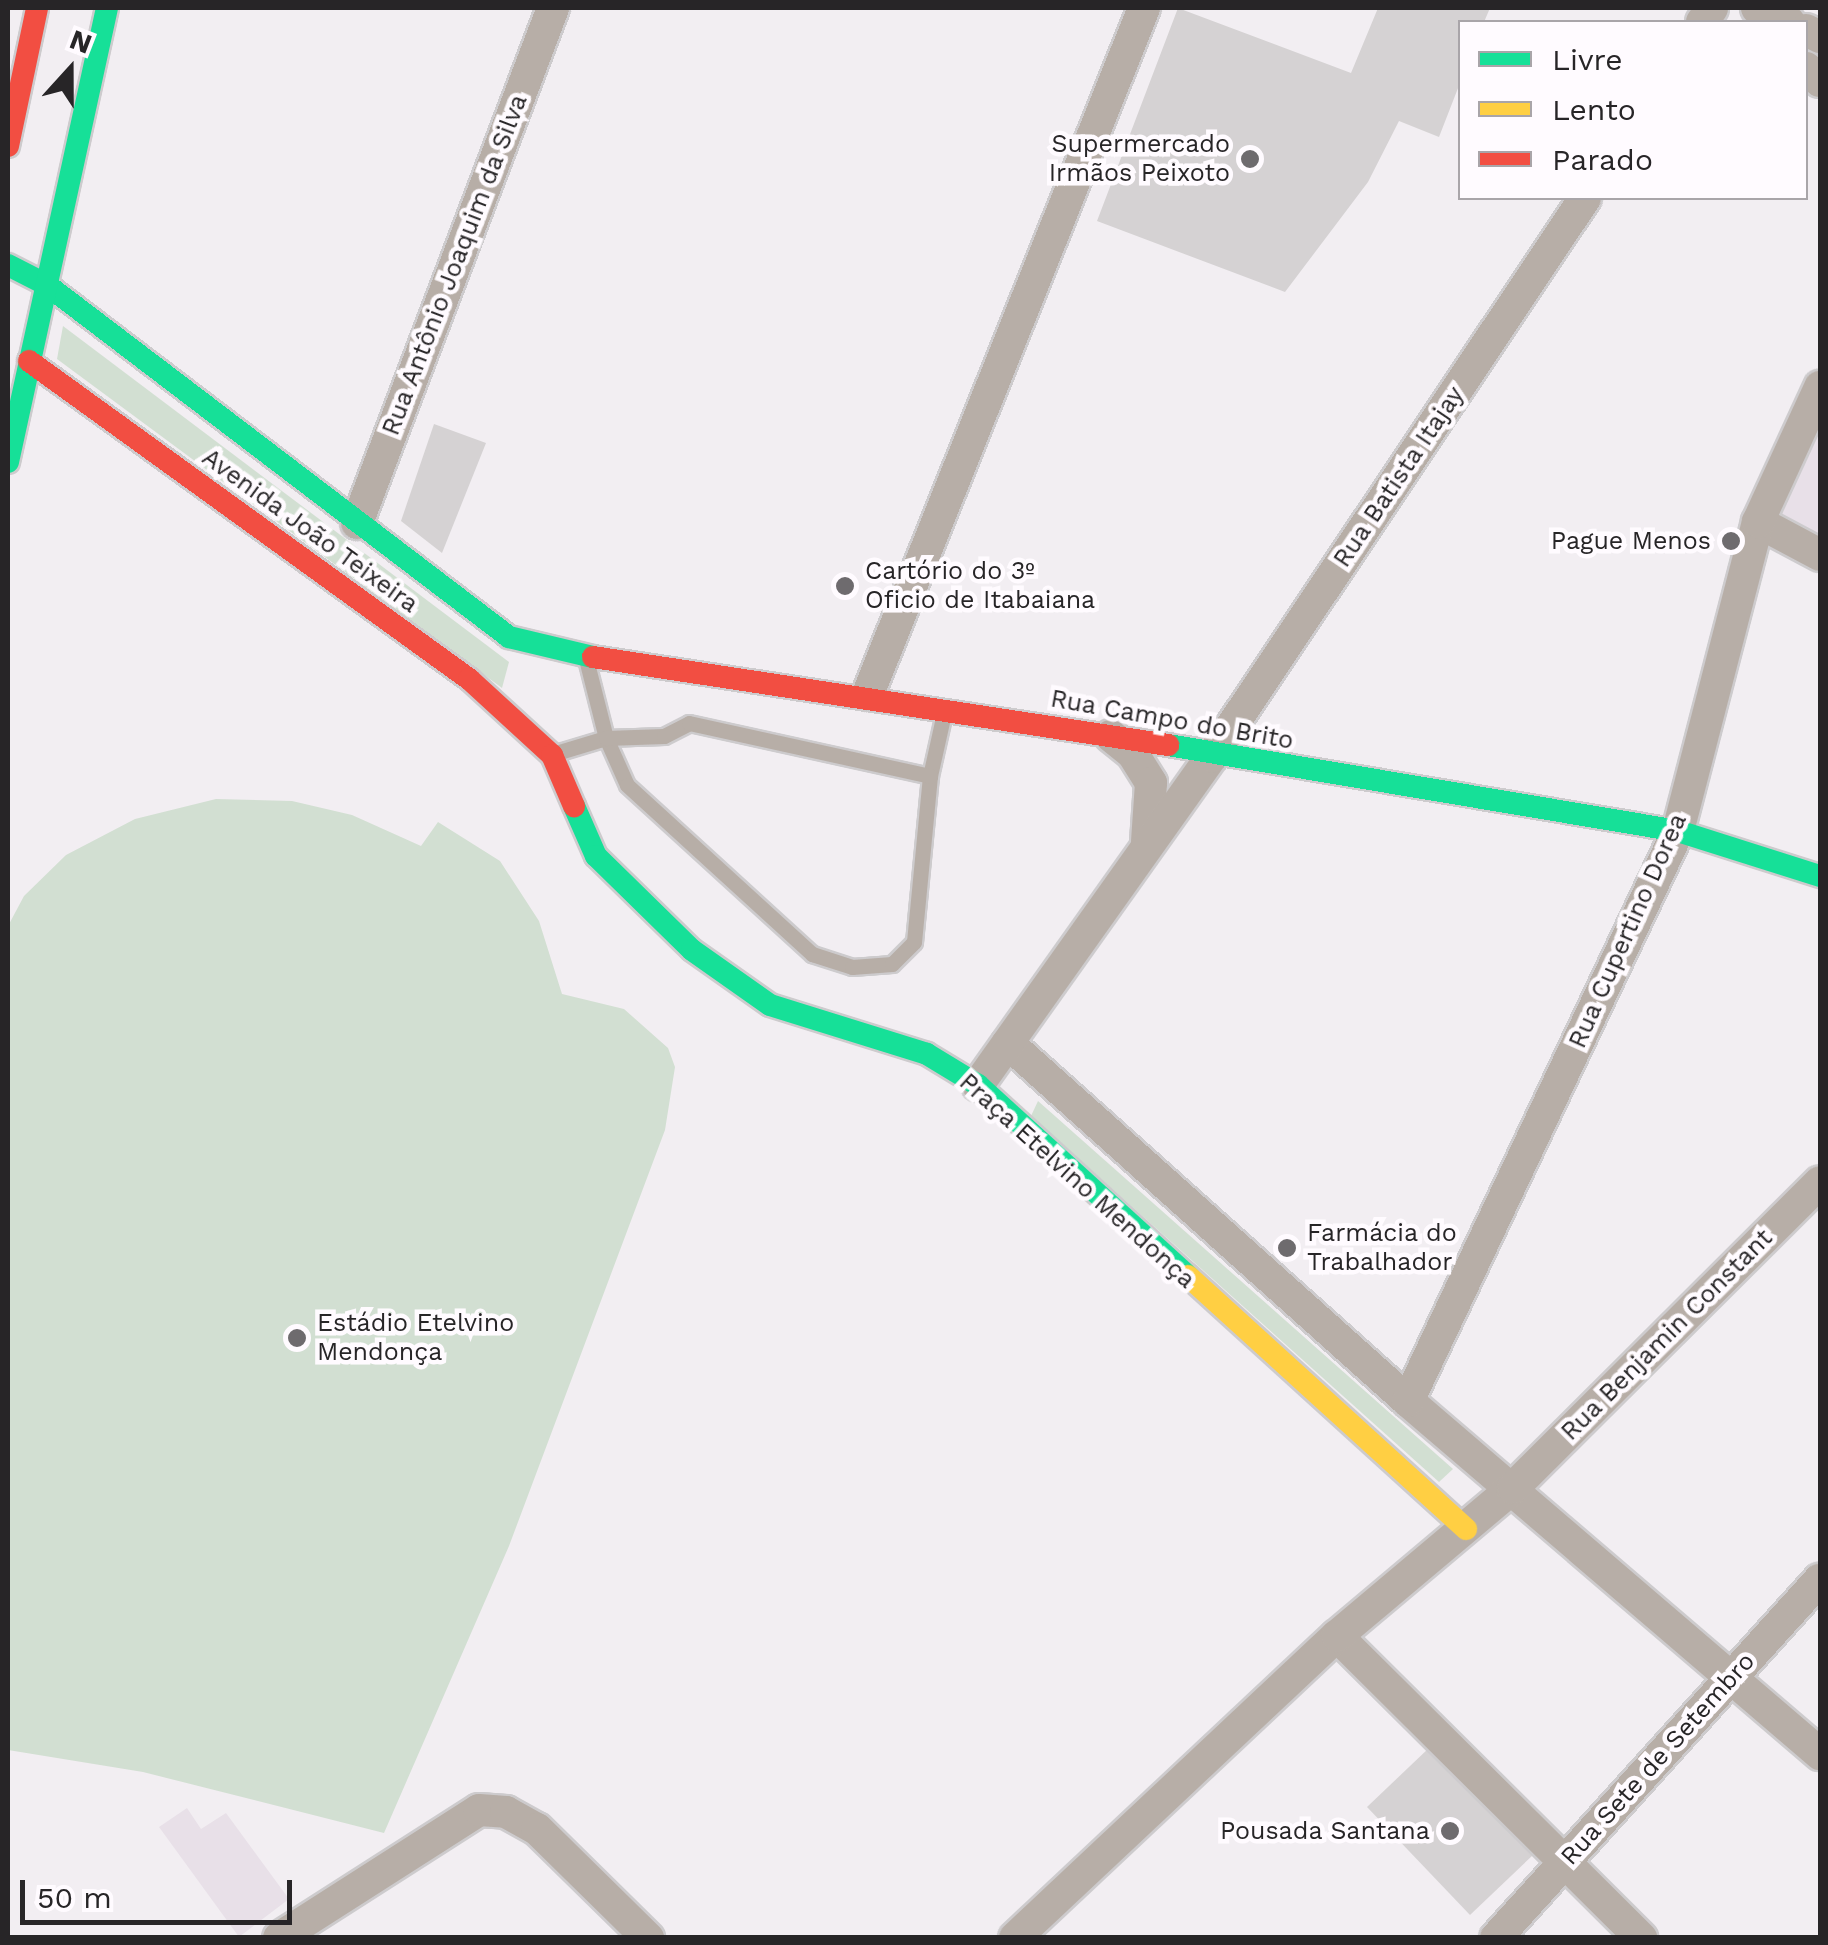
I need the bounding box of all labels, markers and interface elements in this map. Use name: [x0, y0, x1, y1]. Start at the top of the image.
north arrow: [20, 20, 120, 120]
legend: [1458, 20, 1808, 200]
text: N: [65, 22, 97, 61]
text: Livre: [1552, 42, 1623, 77]
street label: Rua Antônio Joaquim da Silva: [376, 89, 534, 441]
text: Lento: [1552, 92, 1636, 127]
place label: Supermercado Irmãos Peixoto: [1049, 130, 1230, 189]
text: Parado: [1552, 142, 1653, 177]
marker: Supermercado Irmãos Peixoto: [1239, 148, 1261, 170]
street label: Rua Batista Itajay: [1327, 380, 1471, 574]
street label: Avenida João Teixeira: [195, 442, 425, 620]
place label: Pague Menos: [1551, 526, 1711, 556]
marker: Pague Menos: [1720, 530, 1742, 552]
place label: Cartório do 3º Oficio de Itabaiana: [865, 557, 1095, 616]
marker: Cartório do 3º Oficio de Itabaiana: [834, 575, 856, 597]
street label: Rua Campo do Brito: [1048, 684, 1296, 756]
street label: Rua Cupertino Dorea: [1563, 809, 1693, 1053]
street label: Praça Etelvino Mendonça: [953, 1067, 1201, 1295]
place label: Farmácia do Trabalhador: [1307, 1219, 1457, 1278]
street label: Rua Benjamin Constant: [1555, 1223, 1779, 1447]
marker: Farmácia do Trabalhador: [1276, 1237, 1298, 1259]
place label: Estádio Etelvino Mendonça: [317, 1309, 514, 1368]
marker: Estádio Etelvino Mendonça: [286, 1327, 308, 1349]
street label: Rua Sete de Setembro: [1555, 1646, 1761, 1872]
place label: Pousada Santana: [1219, 1816, 1430, 1846]
marker: Pousada Santana: [1439, 1820, 1461, 1842]
scale bar: [25, 1860, 298, 1922]
text: 50 m: [37, 1880, 112, 1915]

